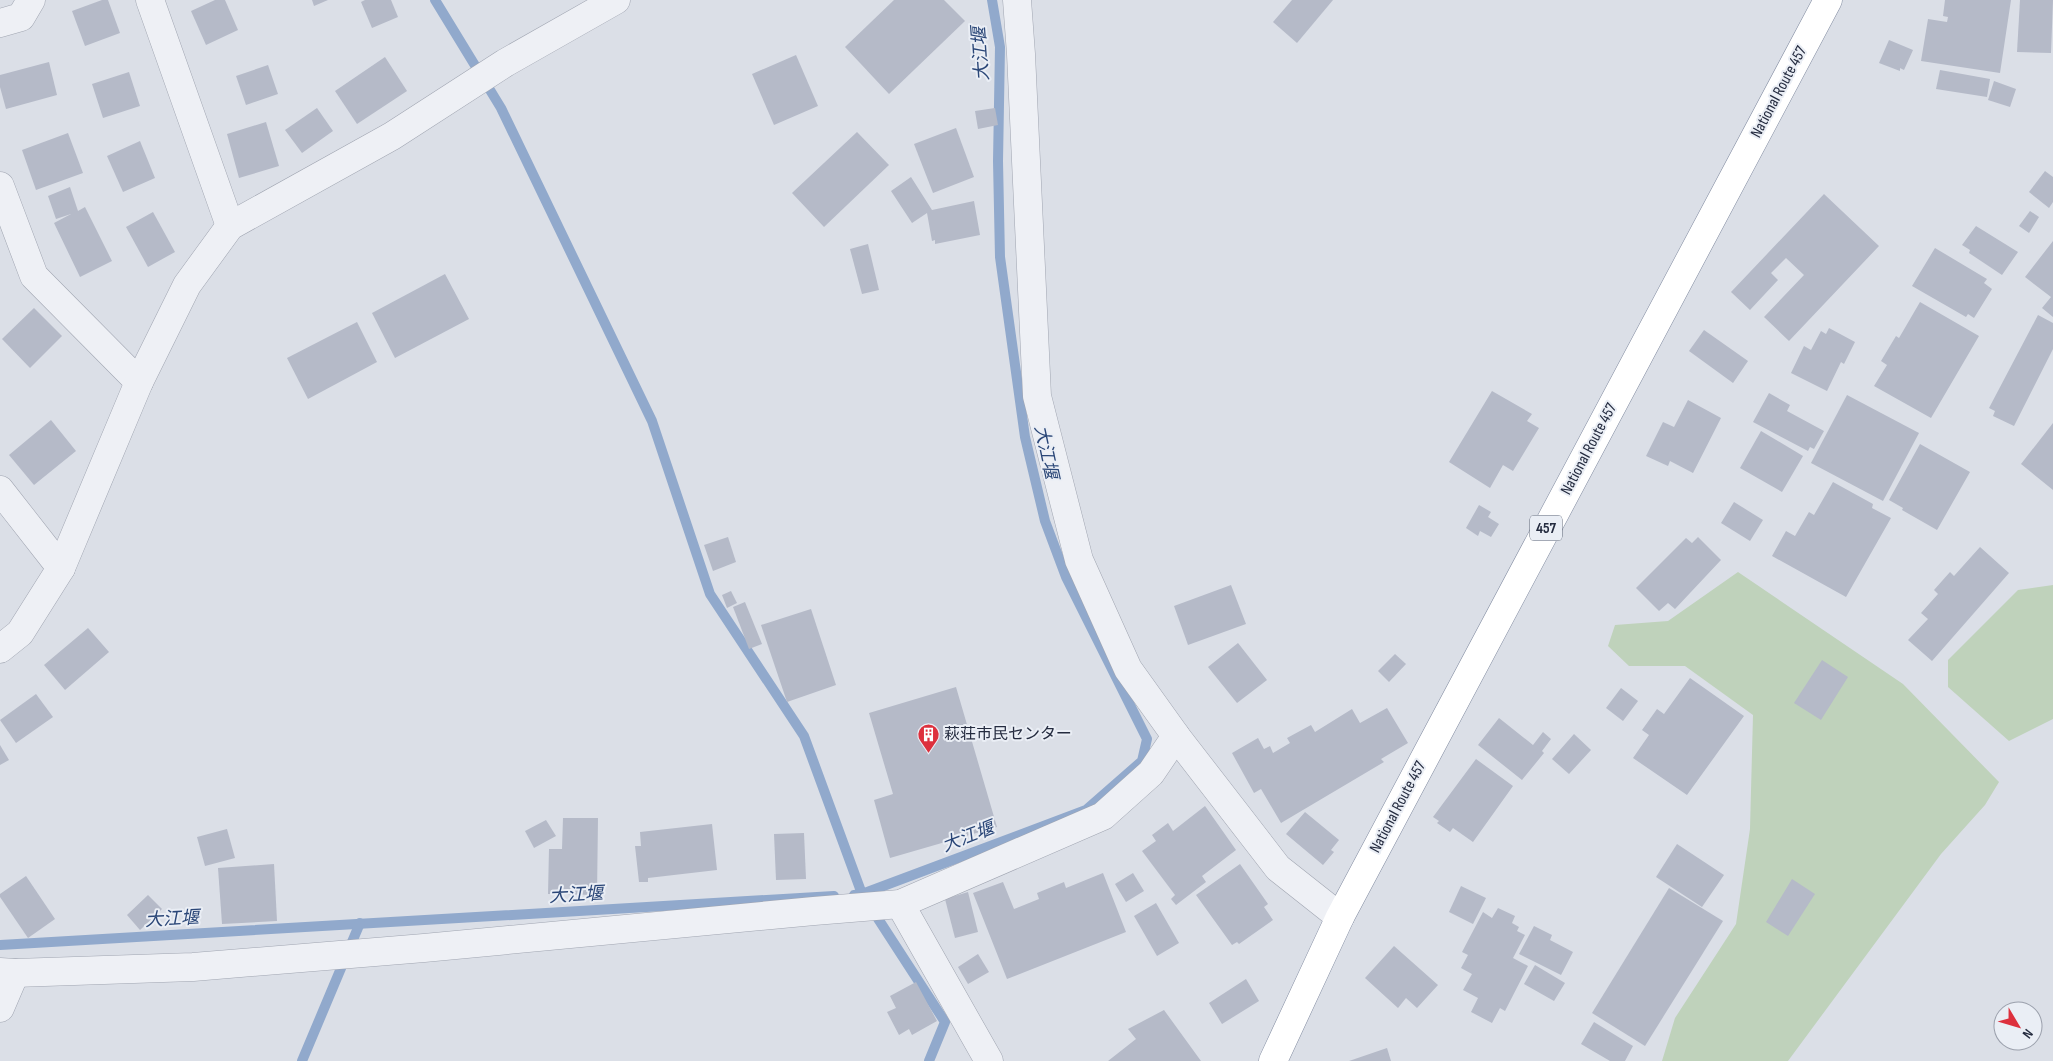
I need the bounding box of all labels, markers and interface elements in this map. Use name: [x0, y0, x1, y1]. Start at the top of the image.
water label: 大江堰: [968, 23, 993, 82]
street label: National Route 457: [1747, 42, 1811, 141]
street label: National Route 457: [1557, 399, 1621, 498]
water label: 大江堰: [1030, 423, 1063, 484]
road number: 457: [1530, 516, 1562, 540]
building icon: 萩荘市民センター: [916, 722, 940, 753]
place label: 萩荘市民センター: [944, 725, 1072, 744]
street label: National Route 457: [1366, 757, 1430, 856]
water label: 大江堰: [939, 816, 1000, 856]
water label: 大江堰: [548, 883, 607, 907]
water label: 大江堰: [144, 907, 203, 931]
north arrow: [1993, 1001, 2043, 1051]
text: N: [2019, 1026, 2037, 1042]

